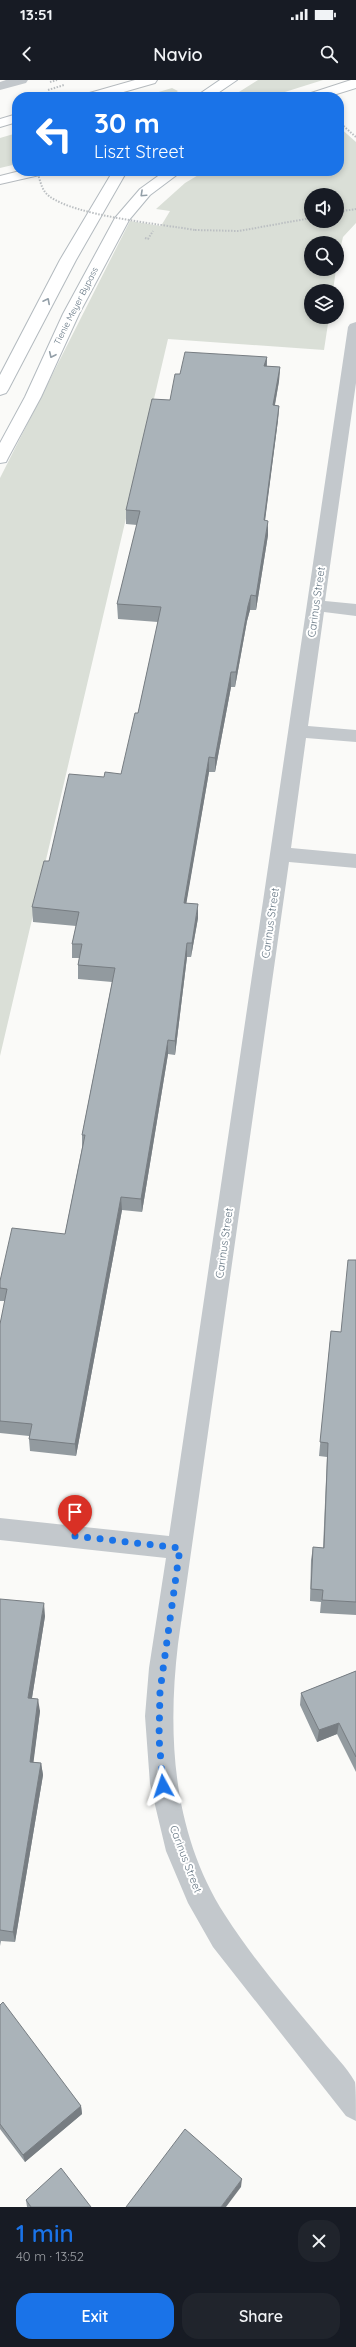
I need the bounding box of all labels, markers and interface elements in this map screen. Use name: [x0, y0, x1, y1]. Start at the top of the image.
text: 13:51: [20, 5, 52, 24]
icon: back: [16, 43, 38, 65]
text: Navio: [153, 43, 203, 66]
icon: search: [318, 43, 340, 65]
text: 30 m: [94, 105, 160, 140]
icon: left: [28, 108, 80, 160]
text: Liszt Street: [94, 140, 185, 163]
map controls: [304, 188, 344, 324]
button: sound: [304, 188, 344, 228]
one-way arrow: [141, 189, 148, 196]
button: search: [304, 236, 344, 276]
street label: Tienie Meyer Bypass: [51, 265, 100, 347]
button: layers: [304, 284, 344, 324]
one-way arrow: [42, 298, 50, 305]
one-way arrow: [49, 351, 57, 358]
street label: Carinus Street: [304, 565, 328, 638]
street label: Carinus Street: [258, 886, 282, 959]
street label: Carinus Street: [212, 1206, 236, 1279]
pin: [58, 1495, 92, 1536]
icon: arrive: [64, 1501, 86, 1523]
position arrow: [142, 1765, 184, 1807]
street label: Carinus Street: [167, 1823, 205, 1895]
text: 1 min: [16, 2218, 74, 2248]
button: close: [298, 2220, 340, 2262]
text: 40 m · 13:52: [16, 2248, 84, 2264]
button: Exit: [16, 2293, 174, 2339]
button: Share: [182, 2293, 340, 2339]

